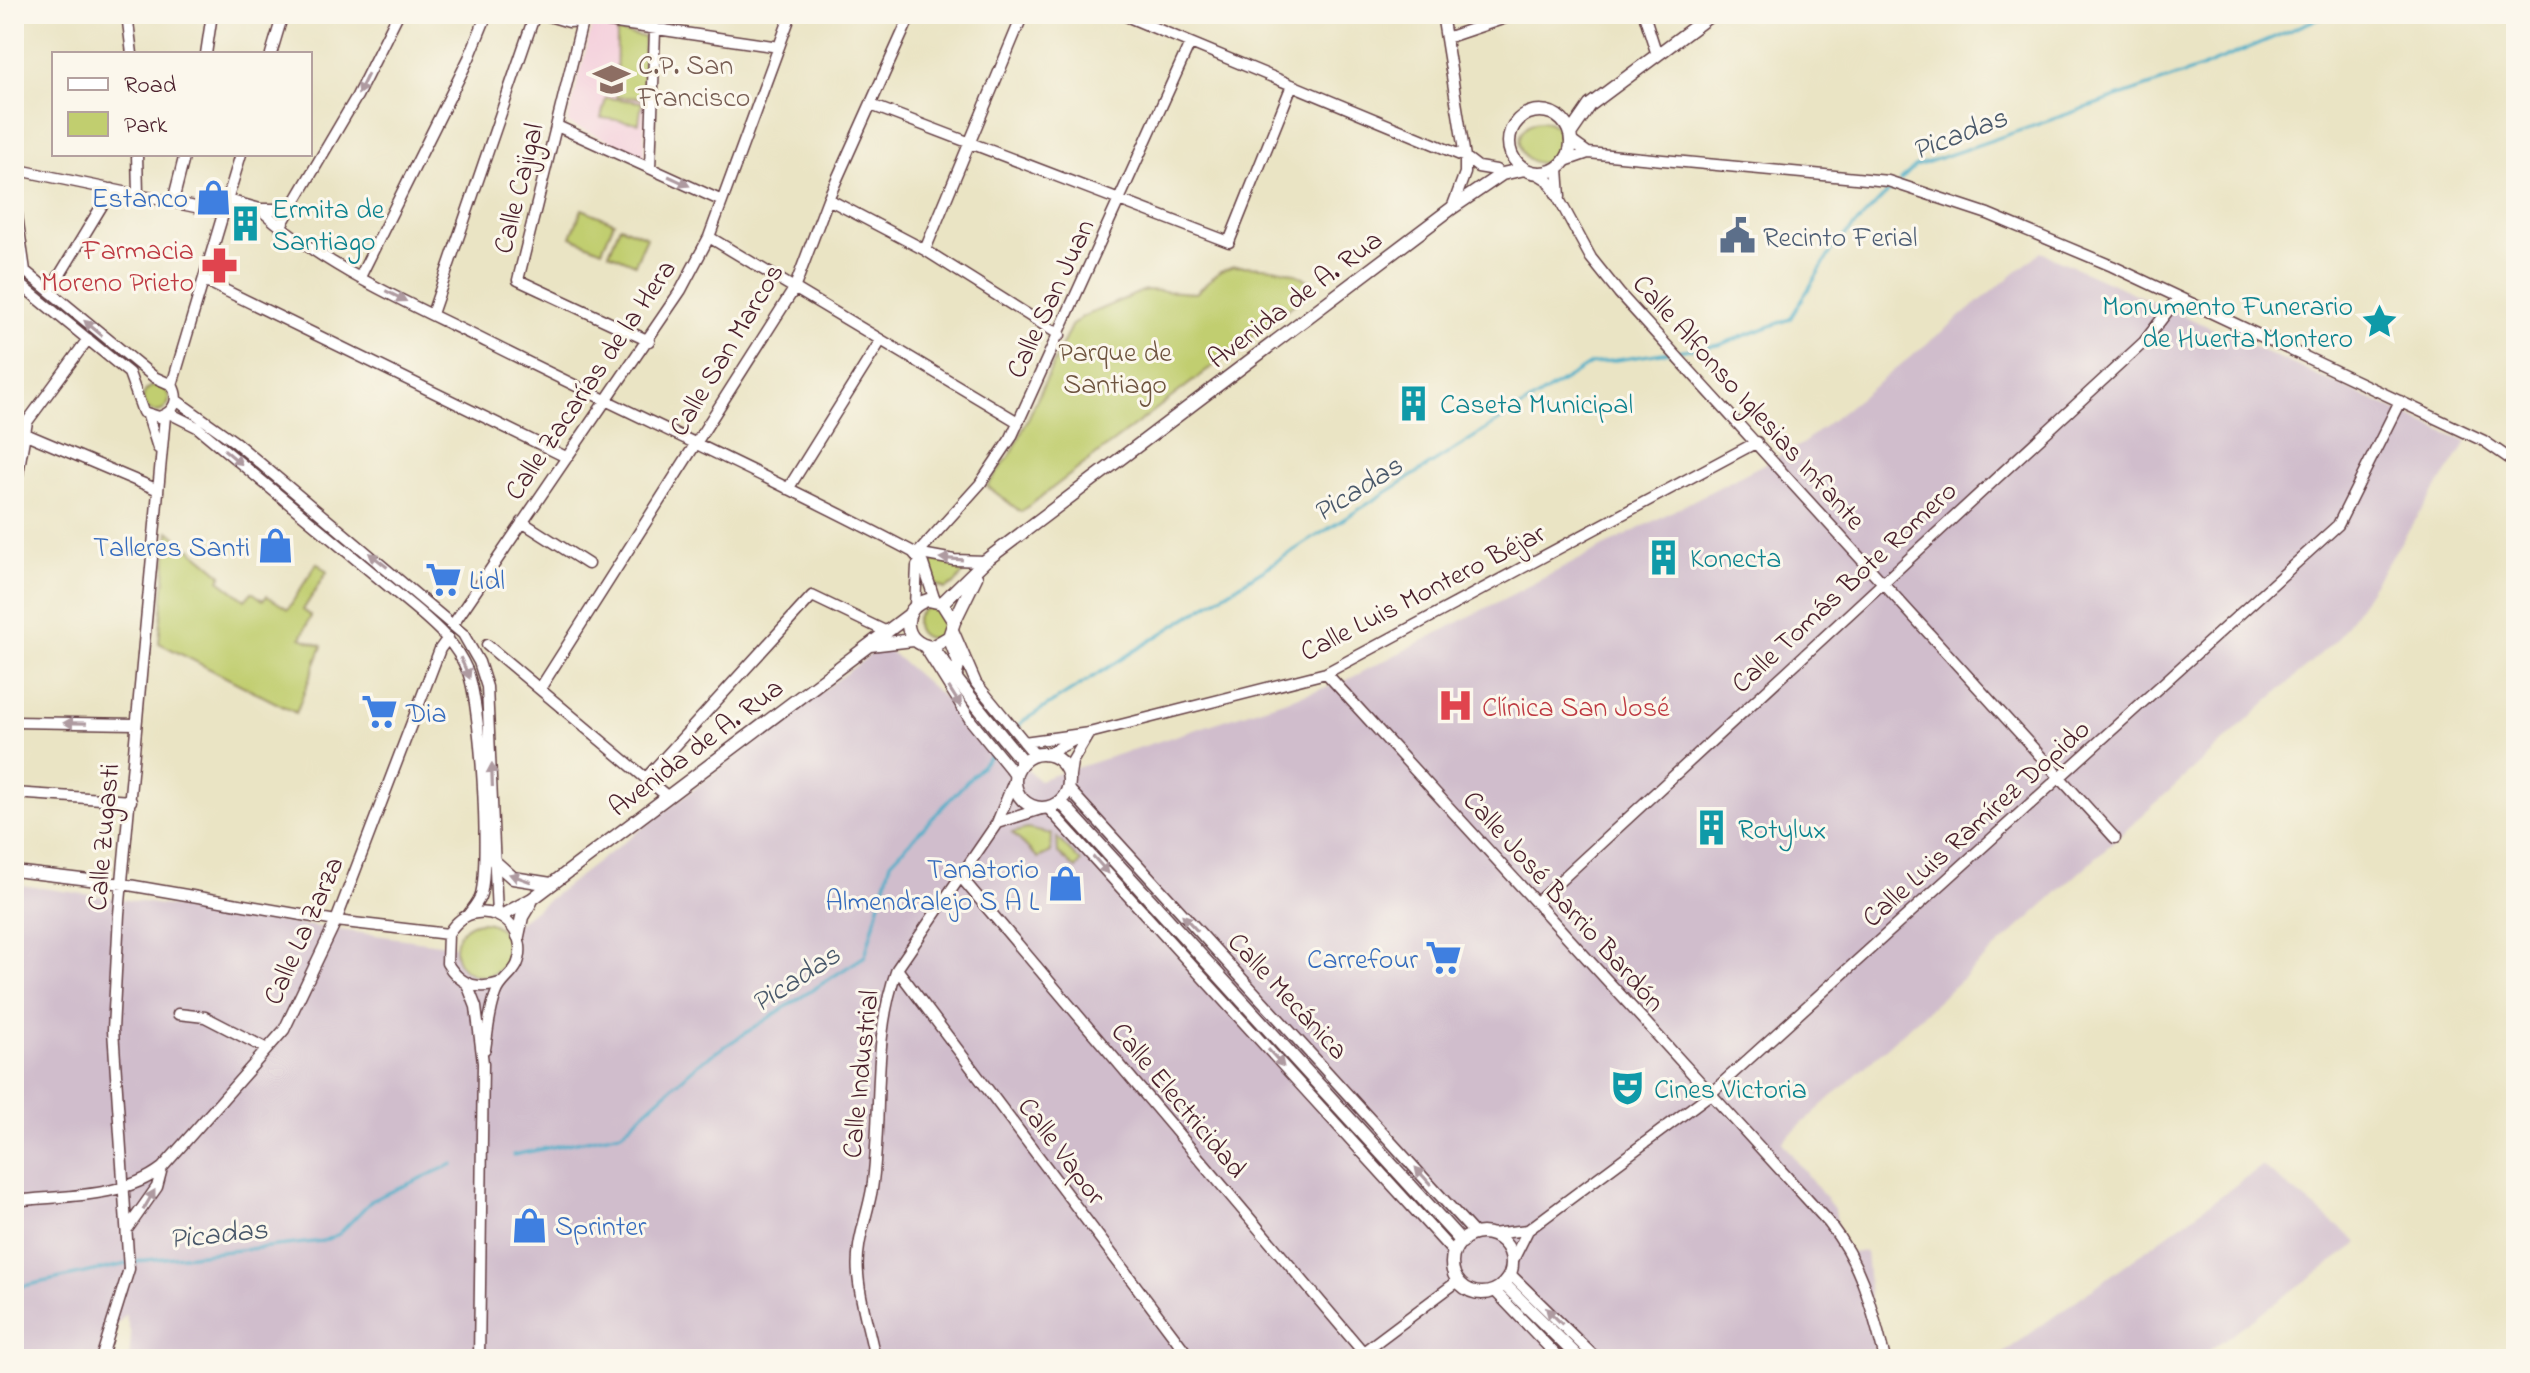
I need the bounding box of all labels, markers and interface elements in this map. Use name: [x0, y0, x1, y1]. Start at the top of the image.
place label: C.P. San Francisco: [637, 47, 750, 120]
legend: [52, 52, 312, 156]
school or university icon: C.P. San Francisco: [593, 61, 631, 99]
text: Road: [124, 69, 177, 104]
one-way arrow: [357, 72, 370, 95]
water label: Picadas: [1906, 97, 2015, 174]
text: Park: [124, 109, 168, 144]
street label: Calle Cajigal: [484, 119, 556, 258]
one-way arrow: [668, 174, 691, 188]
shop icon: Estanco: [195, 178, 233, 216]
place label: Estanco: [91, 180, 188, 221]
place label: Ermita de Santiago: [272, 191, 385, 264]
building icon: Ermita de Santiago: [227, 205, 265, 243]
street label: Calle San Juan: [997, 213, 1107, 386]
public building icon: Recinto Ferial: [1718, 217, 1756, 255]
place label: Recinto Ferial: [1763, 219, 1918, 260]
street label: Avenida de A. Rua: [1200, 221, 1392, 380]
place label: Farmacia Moreno Prieto: [41, 232, 194, 305]
pharmacy icon: Farmacia Moreno Prieto: [201, 246, 239, 284]
street label: Calle Zacarías de la Hera: [496, 252, 688, 510]
street label: Calle San Marcos: [660, 257, 796, 445]
street label: Calle Alfonso Iglesias Infante: [1621, 266, 1874, 541]
place label: Monumento Funerario de Huerta Montero: [2102, 288, 2353, 361]
one-way arrow: [385, 289, 408, 303]
place icon: Monumento Funerario de Huerta Montero: [2360, 302, 2398, 340]
one-way arrow: [83, 320, 103, 337]
park label: Parque de Santiago: [1058, 334, 1172, 407]
building icon: Caseta Municipal: [1395, 384, 1433, 422]
place label: Caseta Municipal: [1440, 386, 1633, 427]
water label: Picadas: [1305, 445, 1413, 535]
one-way arrow: [222, 448, 242, 465]
street label: Calle Tomás Bote Romero: [1723, 473, 1968, 704]
street label: Calle Luis Montero Béjar: [1294, 514, 1554, 674]
shop icon: Talleres Santi: [257, 527, 295, 565]
place label: Talleres Santi: [93, 529, 250, 570]
building icon: Konecta: [1645, 538, 1683, 576]
place label: Konecta: [1690, 540, 1781, 581]
one-way arrow: [938, 552, 963, 565]
one-way arrow: [368, 553, 388, 569]
supermarket icon: Lidl: [424, 560, 462, 598]
place label: Lidl: [469, 562, 505, 603]
one-way arrow: [459, 656, 472, 679]
street label: Avenida de A. Rua: [601, 669, 793, 828]
one-way arrow: [948, 686, 962, 708]
hospital icon: Clínica San José: [1437, 687, 1475, 725]
place label: Clínica San José: [1482, 689, 1670, 730]
supermarket icon: Dia: [361, 693, 399, 731]
place label: Dia: [405, 695, 447, 736]
street label: Calle Luis Ramírez Dopido: [1854, 711, 2101, 939]
one-way arrow: [62, 717, 87, 729]
street label: Calle Zugasti: [79, 762, 132, 913]
one-way arrow: [485, 762, 498, 787]
street label: Calle José Barrio Bardón: [1451, 782, 1673, 1022]
building icon: Rotylux: [1693, 809, 1731, 847]
place label: Rotylux: [1738, 811, 1826, 852]
street label: Calle La Zarza: [254, 851, 356, 1012]
place label: Tanatorio Almendralejo S A L: [825, 851, 1040, 924]
one-way arrow: [1091, 856, 1109, 875]
shop icon: Tanatorio Almendralejo S A L: [1046, 865, 1084, 903]
one-way arrow: [508, 872, 532, 884]
one-way arrow: [1182, 913, 1200, 932]
street label: Calle Mecánica: [1216, 924, 1357, 1071]
water label: Picadas: [743, 935, 851, 1026]
supermarket icon: Carrefour: [1425, 939, 1463, 977]
place label: Carrefour: [1307, 941, 1418, 982]
street label: Calle Industrial: [833, 988, 892, 1160]
street label: Calle Electricidad: [1099, 1014, 1255, 1189]
one-way arrow: [1266, 1048, 1284, 1067]
theatre icon: Cines Victoria: [1609, 1069, 1647, 1107]
place label: Cines Victoria: [1654, 1071, 1807, 1112]
street label: Calle Vapor: [1006, 1089, 1115, 1215]
one-way arrow: [1414, 1167, 1432, 1186]
one-way arrow: [142, 1189, 156, 1211]
shop icon: Sprinter: [510, 1206, 548, 1244]
place label: Sprinter: [555, 1208, 647, 1249]
water label: Picadas: [167, 1209, 270, 1263]
one-way arrow: [1545, 1308, 1564, 1326]

